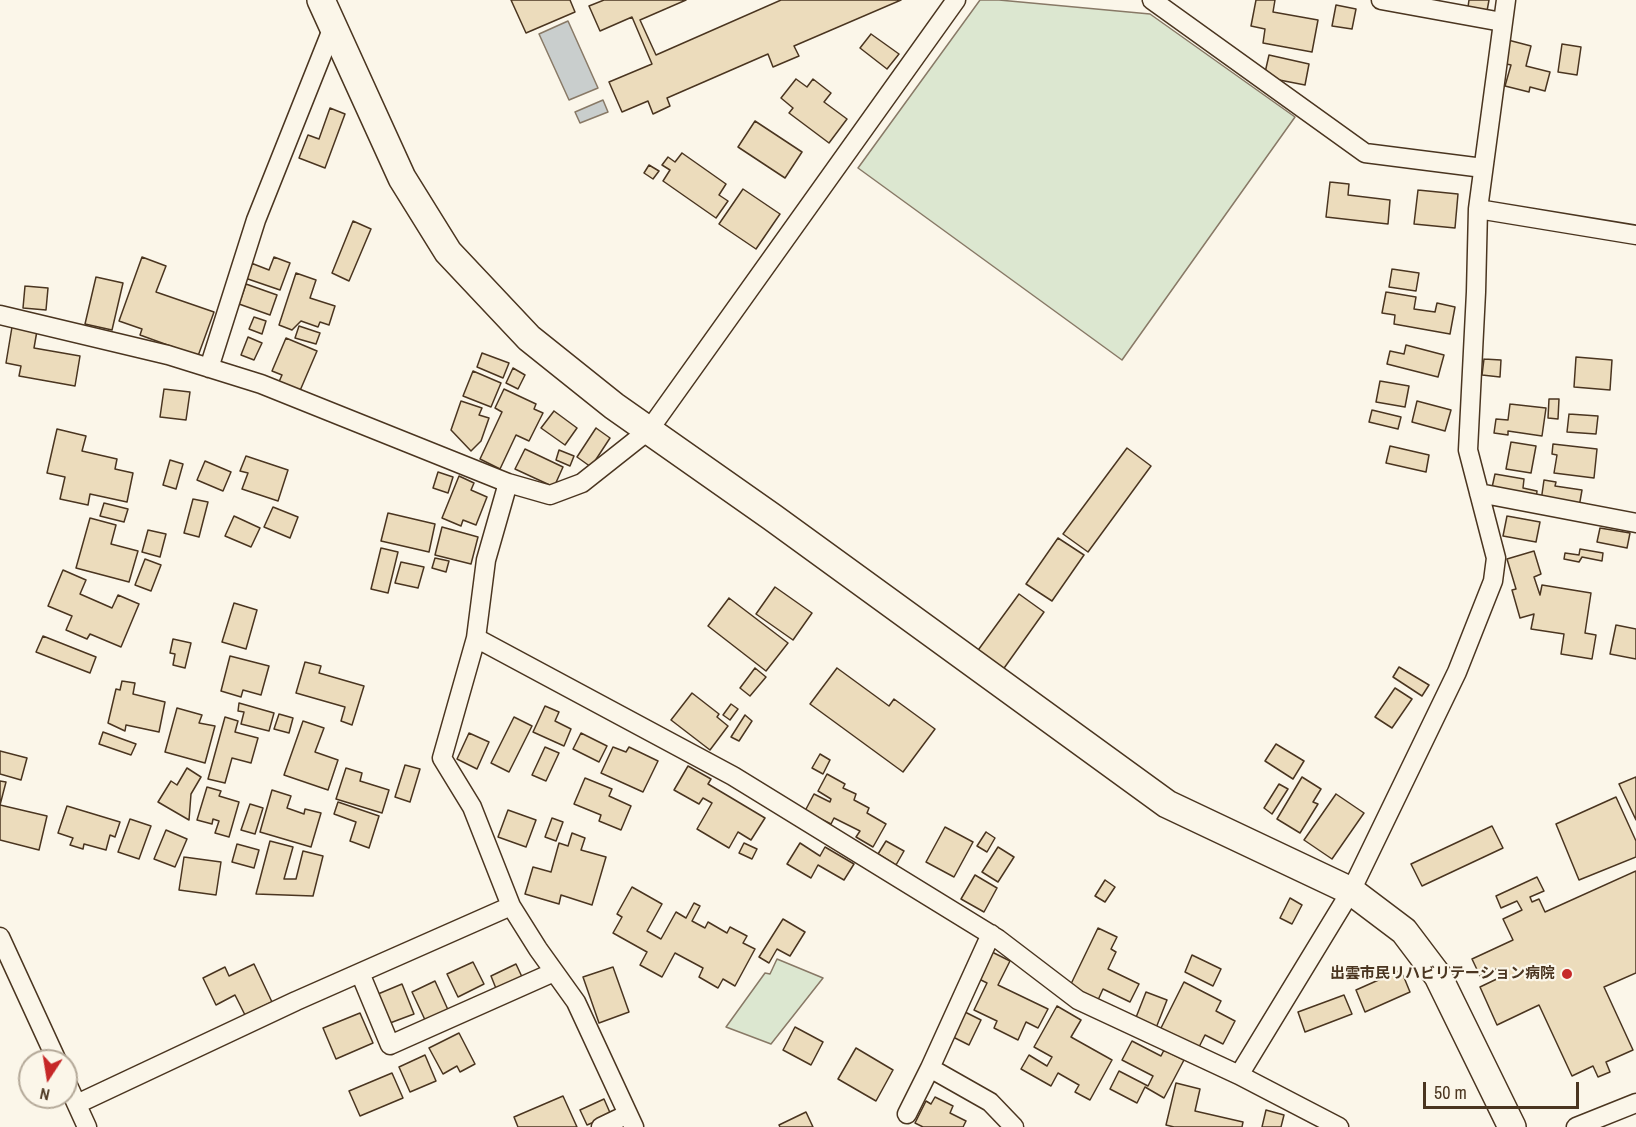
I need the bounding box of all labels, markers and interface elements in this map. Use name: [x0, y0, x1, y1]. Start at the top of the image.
place label: 出雲市民リハビリテーション病院: [1330, 965, 1555, 983]
marker: 出雲市民リハビリテーション病院: [1560, 967, 1574, 981]
north arrow: [18, 1049, 78, 1109]
scale bar: [1426, 1070, 1582, 1108]
text: 50 m: [1434, 1080, 1467, 1105]
text: N: [38, 1083, 52, 1106]

